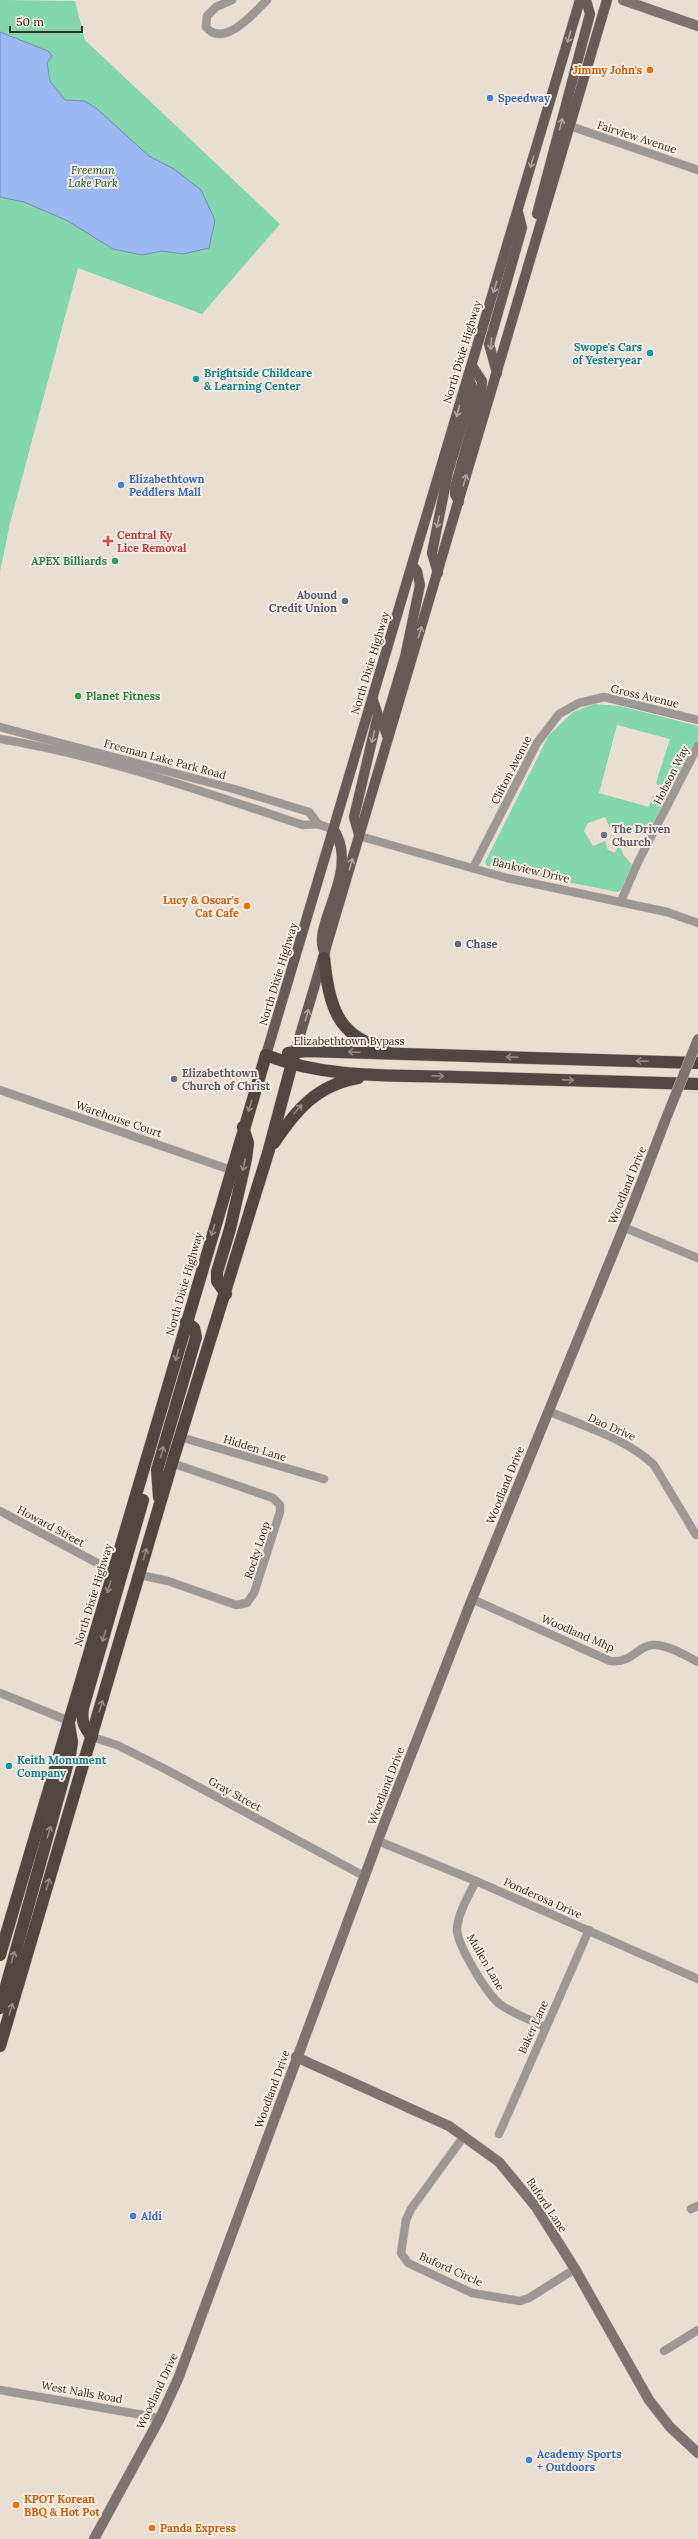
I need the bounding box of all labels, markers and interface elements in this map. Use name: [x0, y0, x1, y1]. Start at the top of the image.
scale bar: [10, 8, 82, 34]
text: 50 m: [16, 14, 44, 29]
one-way arrow: [565, 31, 572, 44]
place label: Jimmy John's: [573, 63, 642, 77]
marker: Jimmy John's: [645, 65, 655, 75]
place label: Speedway: [498, 91, 551, 105]
marker: Speedway: [485, 93, 495, 103]
one-way arrow: [558, 118, 565, 131]
street label: Fairview Avenue: [595, 118, 679, 156]
one-way arrow: [528, 155, 535, 168]
park label: Freeman Lake Park: [68, 163, 118, 190]
one-way arrow: [491, 280, 498, 293]
street label: North Dixie Highway: [440, 299, 484, 405]
one-way arrow: [487, 337, 494, 350]
place label: Swope's Cars of Yesteryear: [572, 340, 643, 367]
marker: Swope's Cars of Yesteryear: [645, 348, 655, 358]
place label: Brightside Childcare & Learning Center: [204, 366, 312, 393]
marker: Brightside Childcare & Learning Center: [191, 374, 201, 384]
one-way arrow: [454, 405, 461, 418]
place label: Elizabethtown Peddlers Mall: [129, 472, 204, 499]
one-way arrow: [462, 474, 469, 487]
marker: Elizabethtown Peddlers Mall: [116, 480, 126, 490]
one-way arrow: [434, 515, 442, 528]
place label: Central Ky Lice Removal: [117, 528, 187, 555]
marker: Central Ky Lice Removal: [102, 535, 114, 547]
place label: APEX Billiards: [31, 554, 107, 568]
marker: APEX Billiards: [110, 556, 120, 566]
place label: Abound Credit Union: [269, 588, 337, 615]
marker: Abound Credit Union: [340, 596, 350, 606]
street label: North Dixie Highway: [348, 610, 392, 716]
one-way arrow: [417, 625, 424, 638]
street label: Gross Avenue: [609, 681, 681, 711]
place label: Planet Fitness: [86, 689, 160, 703]
marker: Planet Fitness: [73, 691, 83, 701]
one-way arrow: [369, 730, 376, 743]
street label: Clifton Avenue: [488, 733, 534, 807]
street label: Freeman Lake Park Road: [102, 736, 228, 782]
street label: Hobson Way: [650, 743, 692, 807]
place label: The Driven Church: [612, 822, 671, 849]
marker: The Driven Church: [599, 830, 609, 840]
street label: Bankview Drive: [491, 854, 571, 886]
one-way arrow: [348, 857, 355, 870]
place label: Lucy & Oscar's Cat Cafe: [163, 893, 239, 920]
marker: Lucy & Oscar's Cat Cafe: [242, 901, 252, 911]
street label: North Dixie Highway: [256, 921, 300, 1027]
place label: Chase: [466, 937, 497, 951]
marker: Chase: [453, 939, 463, 949]
one-way arrow: [303, 1009, 311, 1021]
street label: Elizabethtown Bypass: [293, 1034, 405, 1048]
one-way arrow: [348, 1049, 361, 1056]
one-way arrow: [506, 1053, 519, 1061]
one-way arrow: [636, 1057, 649, 1065]
place label: Elizabethtown Church of Christ: [182, 1066, 271, 1093]
one-way arrow: [431, 1072, 444, 1080]
marker: Elizabethtown Church of Christ: [169, 1074, 179, 1084]
one-way arrow: [561, 1076, 574, 1084]
street label: Warehouse Court: [74, 1098, 165, 1141]
one-way arrow: [246, 1099, 253, 1112]
one-way arrow: [293, 1104, 302, 1115]
street label: Woodland Drive: [605, 1144, 649, 1226]
one-way arrow: [240, 1159, 248, 1172]
one-way arrow: [209, 1223, 216, 1236]
street label: North Dixie Highway: [163, 1231, 206, 1337]
one-way arrow: [173, 1348, 180, 1361]
street label: Dao Drive: [586, 1410, 638, 1444]
street label: Hidden Lane: [222, 1432, 288, 1464]
street label: Woodland Drive: [483, 1444, 527, 1526]
one-way arrow: [159, 1445, 166, 1458]
street label: Howard Street: [15, 1502, 88, 1550]
street label: Rocky Loop: [241, 1519, 273, 1580]
street label: North Dixie Highway: [71, 1542, 115, 1648]
one-way arrow: [142, 1548, 149, 1561]
one-way arrow: [105, 1581, 112, 1594]
street label: Woodland Mhp: [539, 1611, 617, 1655]
one-way arrow: [100, 1629, 108, 1642]
one-way arrow: [98, 1700, 105, 1713]
street label: Woodland Drive: [365, 1745, 407, 1827]
place label: Keith Monument Company: [17, 1753, 107, 1780]
marker: Keith Monument Company: [4, 1761, 14, 1771]
street label: Gray Street: [206, 1774, 265, 1815]
one-way arrow: [46, 1826, 53, 1839]
street label: Ponderosa Drive: [502, 1874, 584, 1922]
one-way arrow: [45, 1878, 52, 1891]
street label: Mullen Lane: [464, 1931, 508, 1993]
one-way arrow: [10, 1951, 17, 1964]
street label: Baker Lane: [515, 1998, 551, 2056]
one-way arrow: [8, 2003, 15, 2016]
street label: Woodland Drive: [251, 2048, 293, 2130]
street label: Buford Lane: [524, 2175, 570, 2235]
place label: Aldi: [141, 2209, 162, 2223]
marker: Aldi: [128, 2211, 138, 2221]
street label: Buford Circle: [417, 2249, 485, 2289]
street label: Woodland Drive: [133, 2351, 181, 2431]
street label: West Nalls Road: [40, 2378, 124, 2406]
place label: Academy Sports + Outdoors: [537, 2447, 622, 2474]
marker: Academy Sports + Outdoors: [524, 2455, 534, 2465]
place label: KPOT Korean BBQ & Hot Pot: [24, 2492, 100, 2519]
marker: KPOT Korean BBQ & Hot Pot: [11, 2500, 21, 2510]
place label: Panda Express: [160, 2521, 236, 2535]
marker: Panda Express: [147, 2523, 157, 2533]

